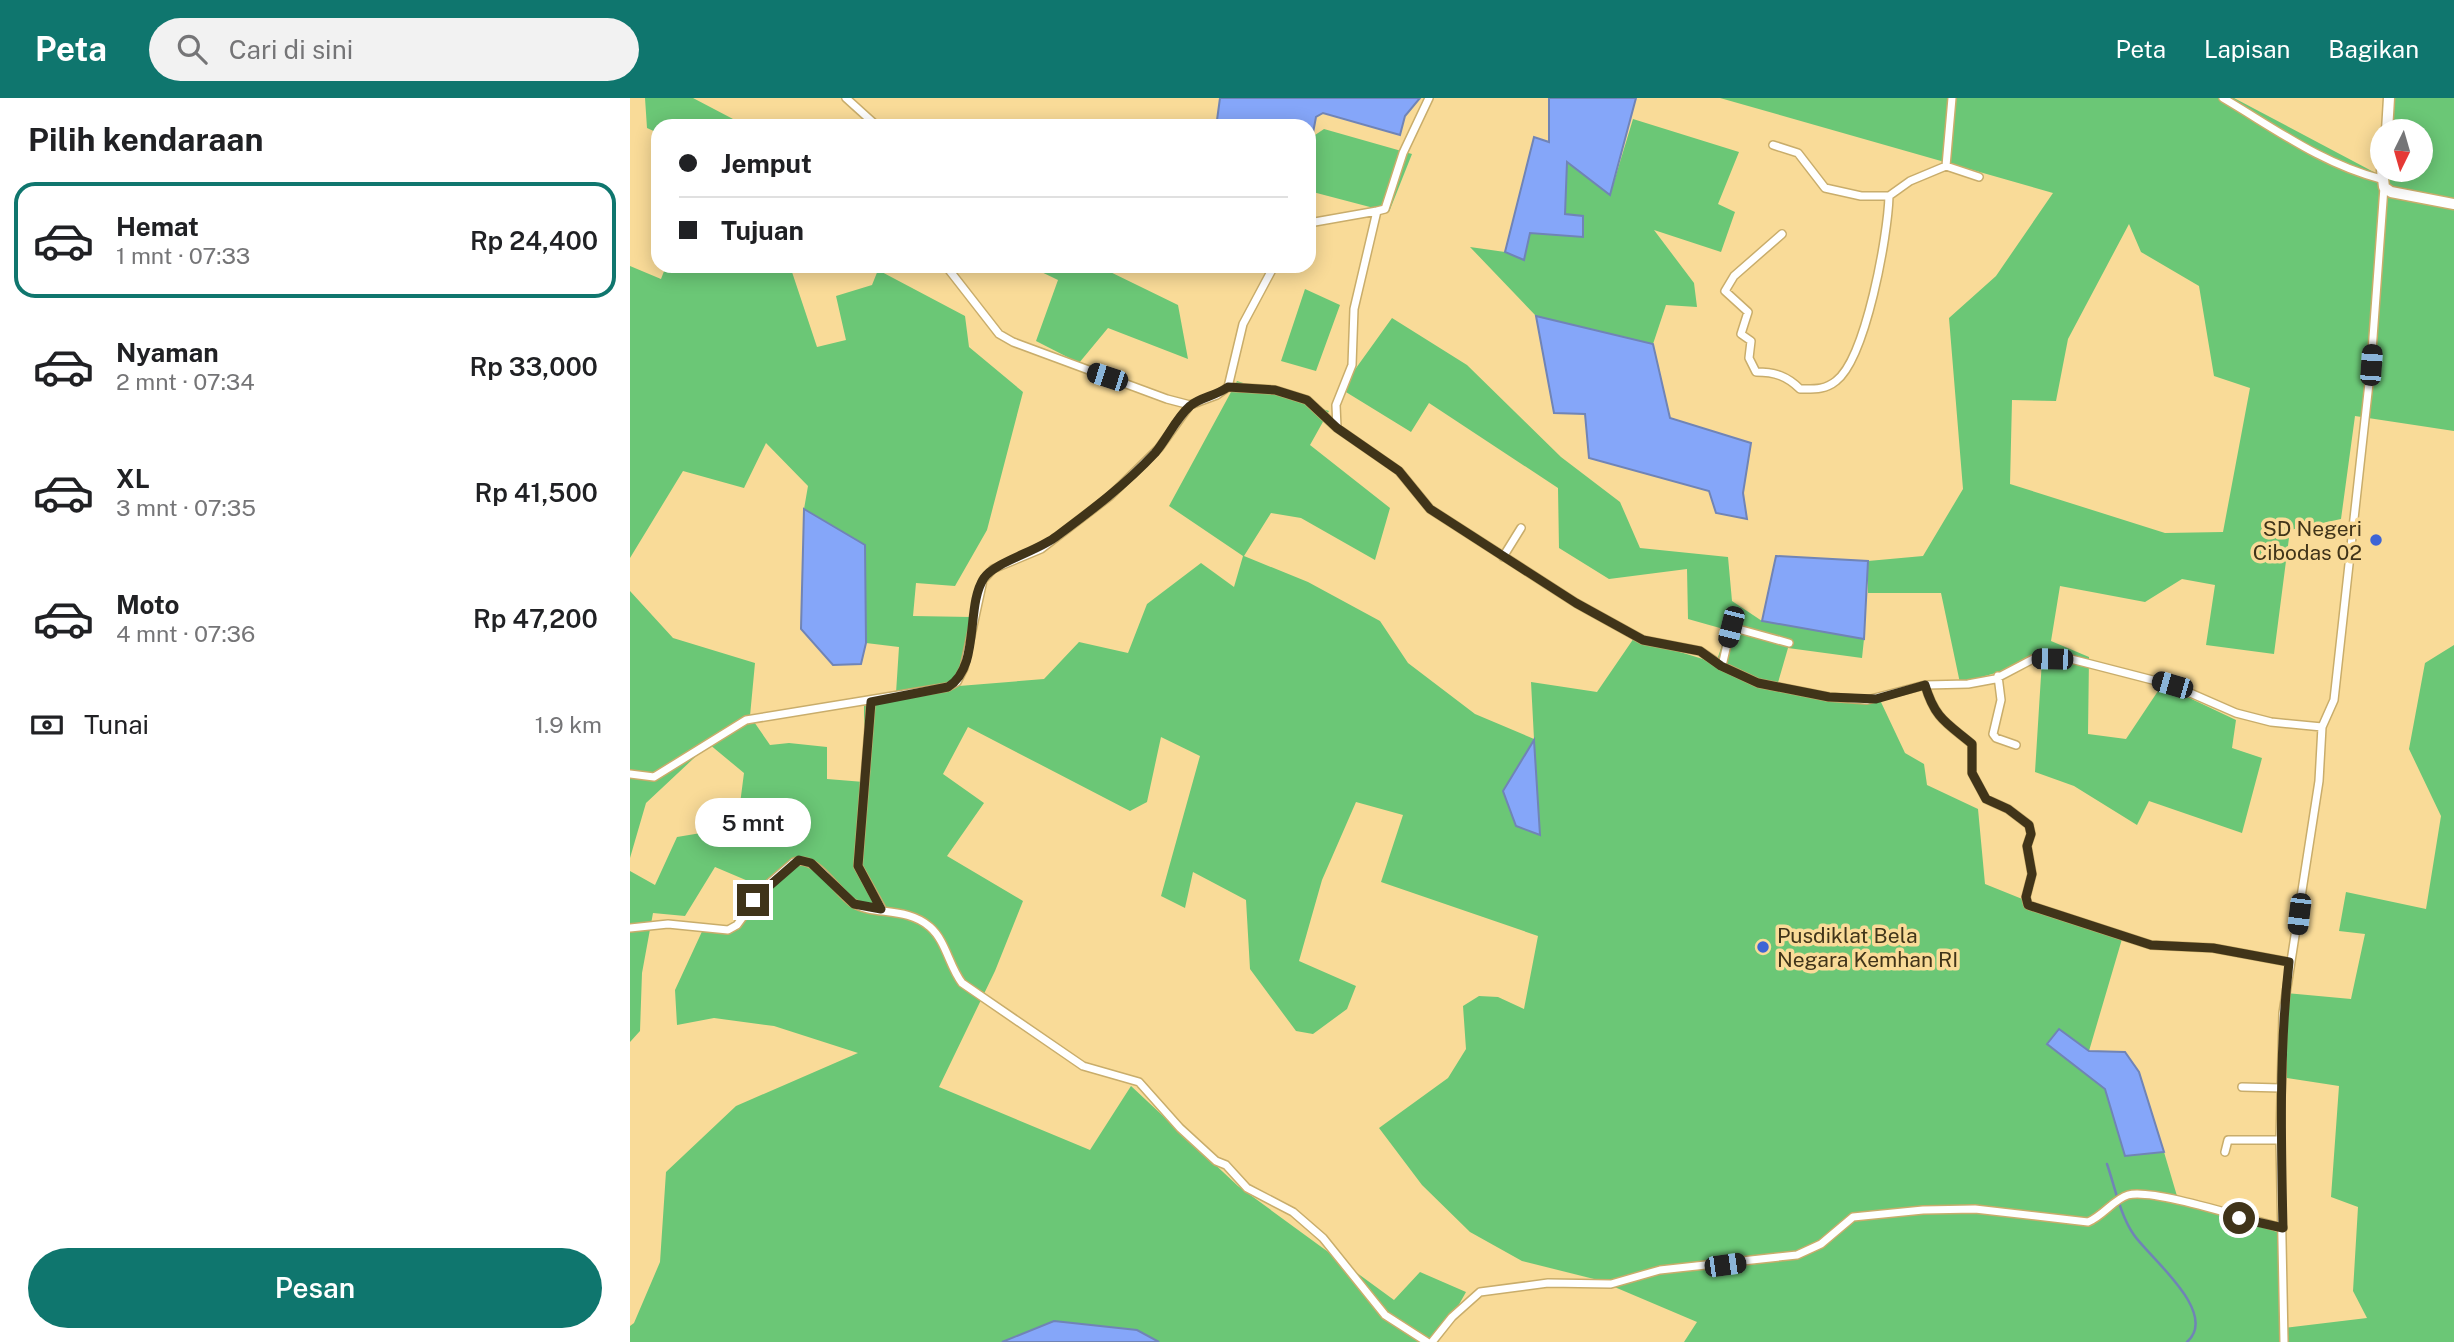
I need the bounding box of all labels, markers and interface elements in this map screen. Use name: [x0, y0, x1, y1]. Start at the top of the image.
search box: [149, 18, 639, 81]
text: Peta: [35, 30, 107, 68]
icon: search: [173, 30, 211, 68]
text: Cari di sini: [229, 34, 353, 65]
text: Peta: [2115, 35, 2166, 63]
text: Lapisan: [2204, 35, 2290, 63]
text: Bagikan: [2328, 35, 2419, 63]
north arrow: [2370, 119, 2432, 182]
map controls: [2370, 119, 2433, 182]
text: Pilih kendaraan: [28, 121, 263, 158]
text: Jemput: [721, 148, 812, 179]
icon: car: [32, 209, 95, 272]
text: Hemat: [116, 211, 199, 242]
text: Tujuan: [721, 215, 804, 246]
text: Rp 24,400: [470, 225, 598, 256]
text: 1 mnt · 07:33: [116, 242, 250, 269]
icon: car: [32, 335, 95, 398]
text: Nyaman: [116, 337, 219, 368]
car: [2360, 343, 2383, 387]
text: Rp 33,000: [469, 351, 598, 382]
car: [1084, 361, 1131, 393]
text: 2 mnt · 07:34: [116, 368, 255, 395]
icon: car: [32, 461, 95, 524]
text: XL: [116, 463, 150, 494]
text: Rp 41,500: [475, 477, 598, 508]
text: 3 mnt · 07:35: [116, 494, 256, 521]
place label: SD Negeri Cibodas 02: [2253, 516, 2362, 565]
marker: SD Negeri Cibodas 02: [2368, 532, 2384, 548]
icon: car: [32, 587, 95, 650]
text: Moto: [116, 589, 179, 620]
text: Rp 47,200: [473, 603, 598, 634]
car: [1716, 604, 1747, 650]
text: 4 mnt · 07:36: [116, 620, 255, 647]
car: [2031, 648, 2074, 670]
car: [2149, 669, 2196, 701]
icon: cash: [28, 706, 66, 744]
text: Tunai: [84, 709, 149, 740]
text: 1.9 km: [535, 711, 602, 738]
callout: 5 mnt: [695, 798, 811, 848]
text: 5 mnt: [721, 809, 785, 836]
route end: [737, 884, 769, 916]
car: [2287, 892, 2312, 936]
place label: Pusdiklat Bela Negara Kemhan RI: [1777, 923, 1958, 972]
marker: Pusdiklat Bela Negara Kemhan RI: [1755, 939, 1771, 955]
route start: [2223, 1202, 2255, 1234]
button: Pesan: [28, 1248, 602, 1328]
car: [1703, 1252, 1748, 1278]

